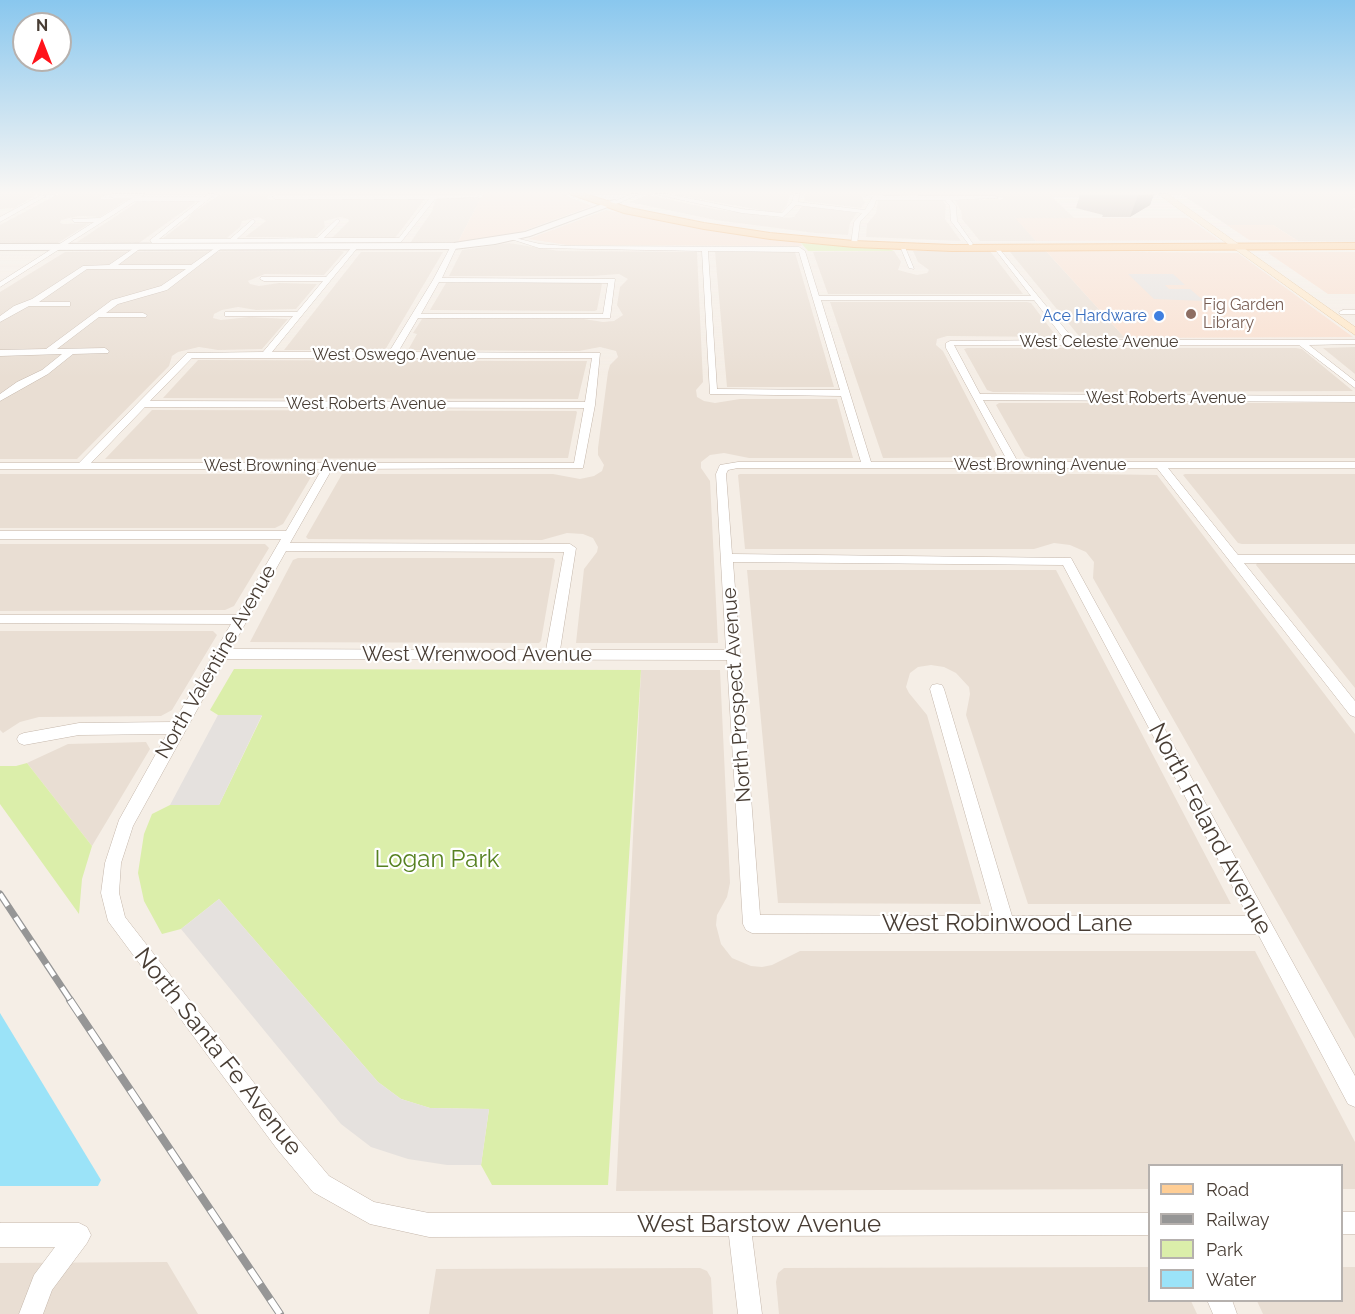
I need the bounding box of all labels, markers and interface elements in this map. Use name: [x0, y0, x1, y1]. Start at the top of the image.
north arrow: [12, 12, 72, 72]
text: N: [36, 16, 48, 35]
place label: Fig Garden Library: [1203, 295, 1284, 333]
place label: Ace Hardware: [1042, 306, 1147, 326]
marker: Fig Garden Library: [1184, 307, 1198, 321]
marker: Ace Hardware: [1152, 309, 1166, 323]
street label: West Celeste Avenue: [1020, 332, 1178, 352]
street label: West Oswego Avenue: [312, 345, 476, 365]
street label: West Roberts Avenue: [1086, 388, 1246, 408]
street label: West Roberts Avenue: [286, 394, 446, 414]
street label: West Browning Avenue: [954, 455, 1126, 475]
street label: West Browning Avenue: [204, 456, 376, 476]
street label: North Valentine Avenue: [151, 561, 281, 763]
street label: North Prospect Avenue: [718, 587, 756, 803]
street label: West Wrenwood Avenue: [362, 643, 592, 667]
street label: North Feland Avenue: [1142, 718, 1278, 940]
park label: Logan Park: [374, 846, 500, 874]
street label: West Robinwood Lane: [882, 910, 1132, 938]
street label: North Santa Fe Avenue: [128, 942, 308, 1162]
legend: [1148, 1164, 1343, 1302]
text: Road: [1206, 1179, 1249, 1200]
text: Railway: [1206, 1209, 1270, 1230]
street label: West Barstow Avenue: [637, 1211, 881, 1239]
text: Park: [1206, 1239, 1243, 1260]
text: Water: [1206, 1269, 1256, 1290]

